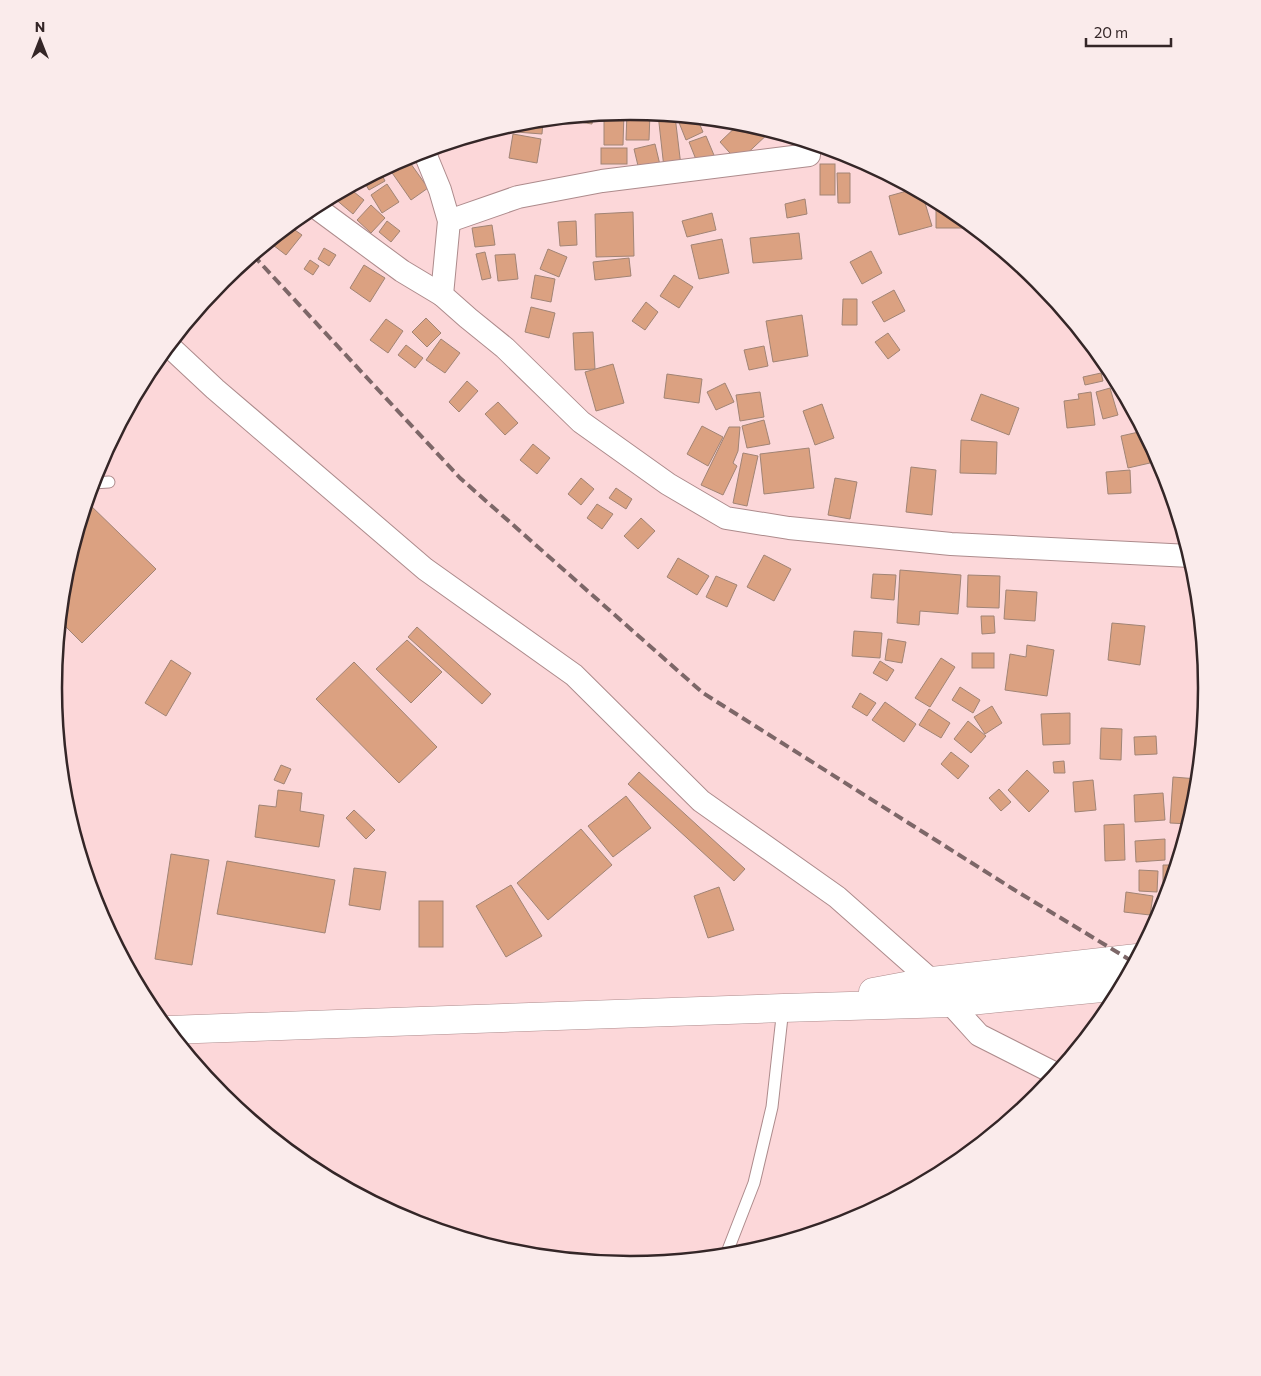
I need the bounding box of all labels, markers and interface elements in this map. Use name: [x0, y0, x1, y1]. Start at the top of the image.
north arrow: [15, 15, 65, 65]
scale bar: [1086, 15, 1171, 47]
text: N: [35, 18, 45, 35]
text: 20 m: [1094, 23, 1128, 41]

